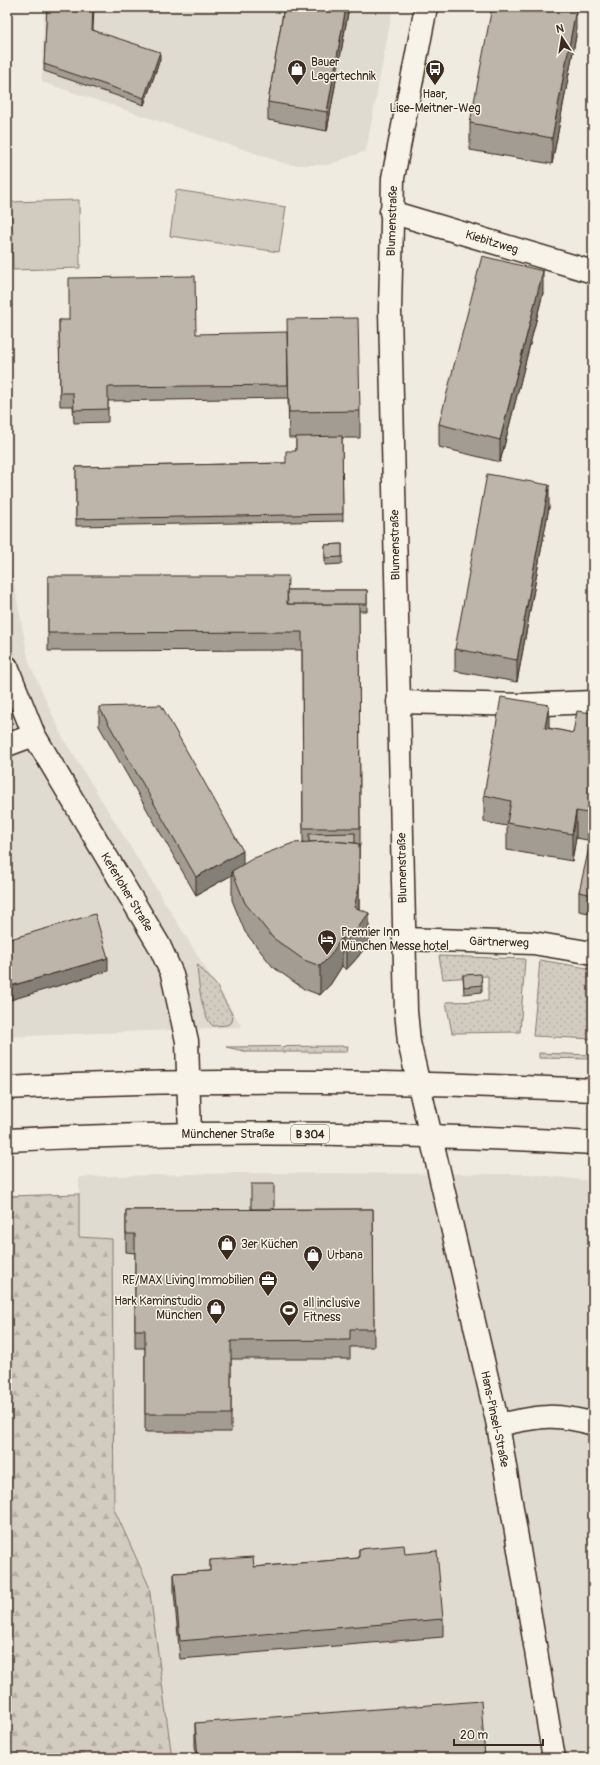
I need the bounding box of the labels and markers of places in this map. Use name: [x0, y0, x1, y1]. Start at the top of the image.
place label: Bauer Lagertechnik: [311, 55, 376, 84]
shop icon: Bauer Lagertechnik: [286, 58, 308, 86]
bus stop icon: Haar, Lise-Meitner-Weg: [424, 58, 446, 86]
place label: Haar, Lise-Meitner-Weg: [389, 87, 481, 116]
place label: Premier Inn München Messe hotel: [341, 925, 449, 954]
hotel icon: Premier Inn München Messe hotel: [316, 928, 338, 956]
shop icon: 3er Küchen: [216, 1233, 238, 1261]
place label: 3er Küchen: [241, 1237, 298, 1252]
shop icon: Urbana: [302, 1244, 324, 1272]
place label: Urbana: [327, 1248, 363, 1263]
office icon: RE/MAX Living Immobilien: [257, 1269, 279, 1297]
place label: RE/MAX Living Immobilien: [122, 1273, 254, 1288]
place label: Hark Kaminstudio München: [114, 1294, 203, 1323]
place label: all inclusive Fitness: [303, 1296, 360, 1325]
shop icon: Hark Kaminstudio München: [205, 1297, 227, 1325]
sports icon: all inclusive Fitness: [278, 1299, 300, 1327]

